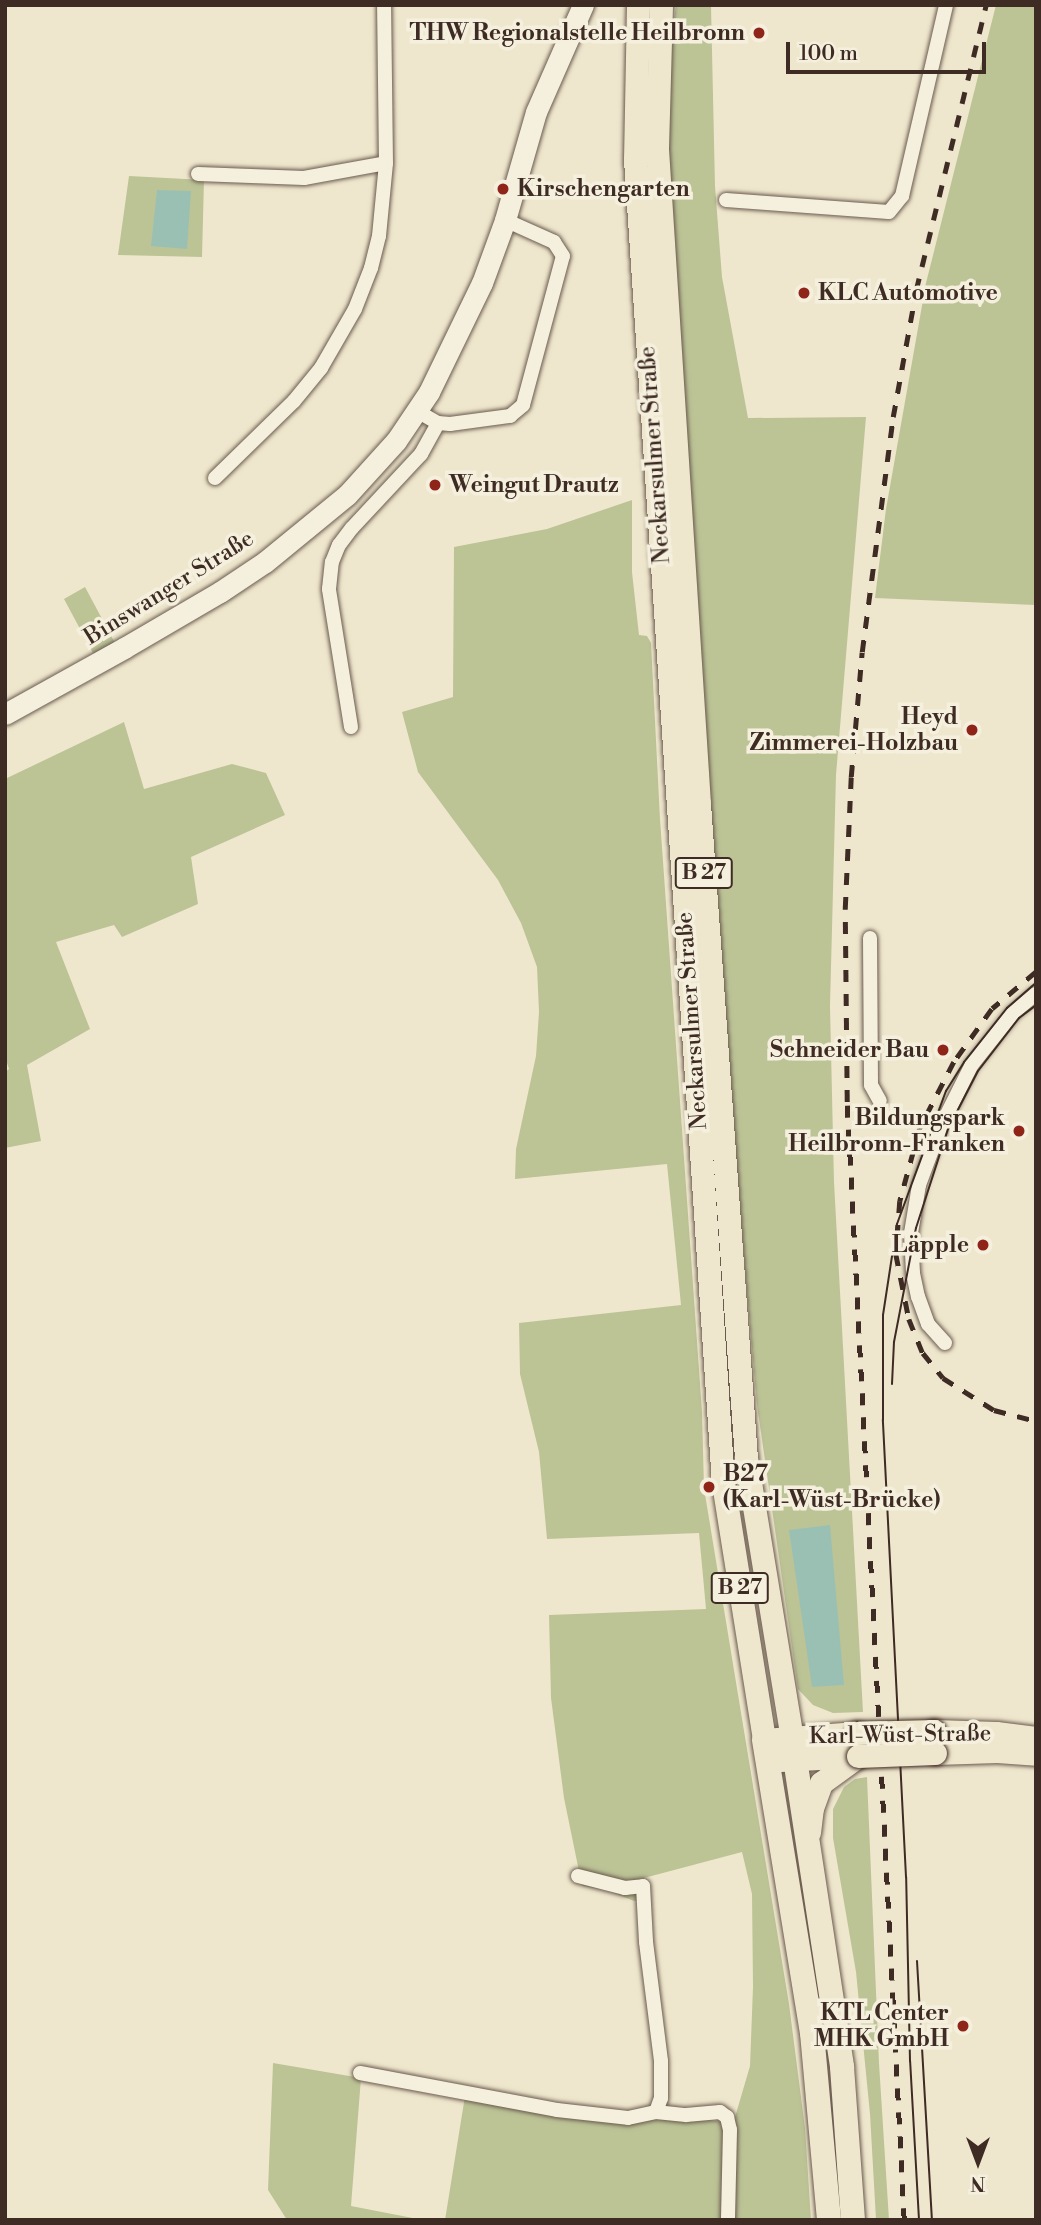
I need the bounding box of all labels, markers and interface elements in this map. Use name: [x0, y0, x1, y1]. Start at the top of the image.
place label: THW Regionalstelle Heilbronn: [409, 19, 745, 47]
marker: THW Regionalstelle Heilbronn: [751, 25, 767, 41]
scale bar: [789, 28, 988, 72]
text: 100 m: [799, 41, 858, 67]
place label: Kirschengarten: [517, 175, 689, 203]
marker: Kirschengarten: [495, 181, 511, 197]
place label: KLC Automotive: [818, 279, 998, 307]
marker: KLC Automotive: [796, 285, 812, 301]
street label: Neckarsulmer Straße: [634, 345, 676, 565]
place label: Weingut Drautz: [449, 471, 619, 499]
marker: Weingut Drautz: [427, 477, 443, 493]
street label: Binswanger Straße: [79, 525, 259, 651]
place label: Heyd Zimmerei-Holzbau: [750, 703, 958, 757]
marker: Heyd Zimmerei-Holzbau: [964, 722, 980, 738]
road number: B 27: [674, 856, 734, 890]
street label: Neckarsulmer Straße: [671, 911, 713, 1131]
place label: Schneider Bau: [770, 1036, 929, 1064]
marker: Schneider Bau: [935, 1042, 951, 1058]
place label: Bildungspark Heilbronn-Franken: [788, 1104, 1005, 1158]
marker: Bildungspark Heilbronn-Franken: [1011, 1123, 1027, 1139]
place label: Läpple: [892, 1231, 969, 1259]
marker: Läpple: [975, 1237, 991, 1253]
place label: B27 (Karl-Wüst-Brücke): [723, 1460, 940, 1514]
marker: B27 (Karl-Wüst-Brücke): [701, 1479, 717, 1495]
road number: B 27: [710, 1570, 770, 1606]
street label: Karl-Wüst-Straße: [809, 1720, 991, 1750]
place label: KTL Center MHK GmbH: [814, 1999, 949, 2053]
marker: KTL Center MHK GmbH: [955, 2018, 971, 2034]
north arrow: [943, 2127, 1013, 2197]
text: N: [970, 2171, 986, 2195]

